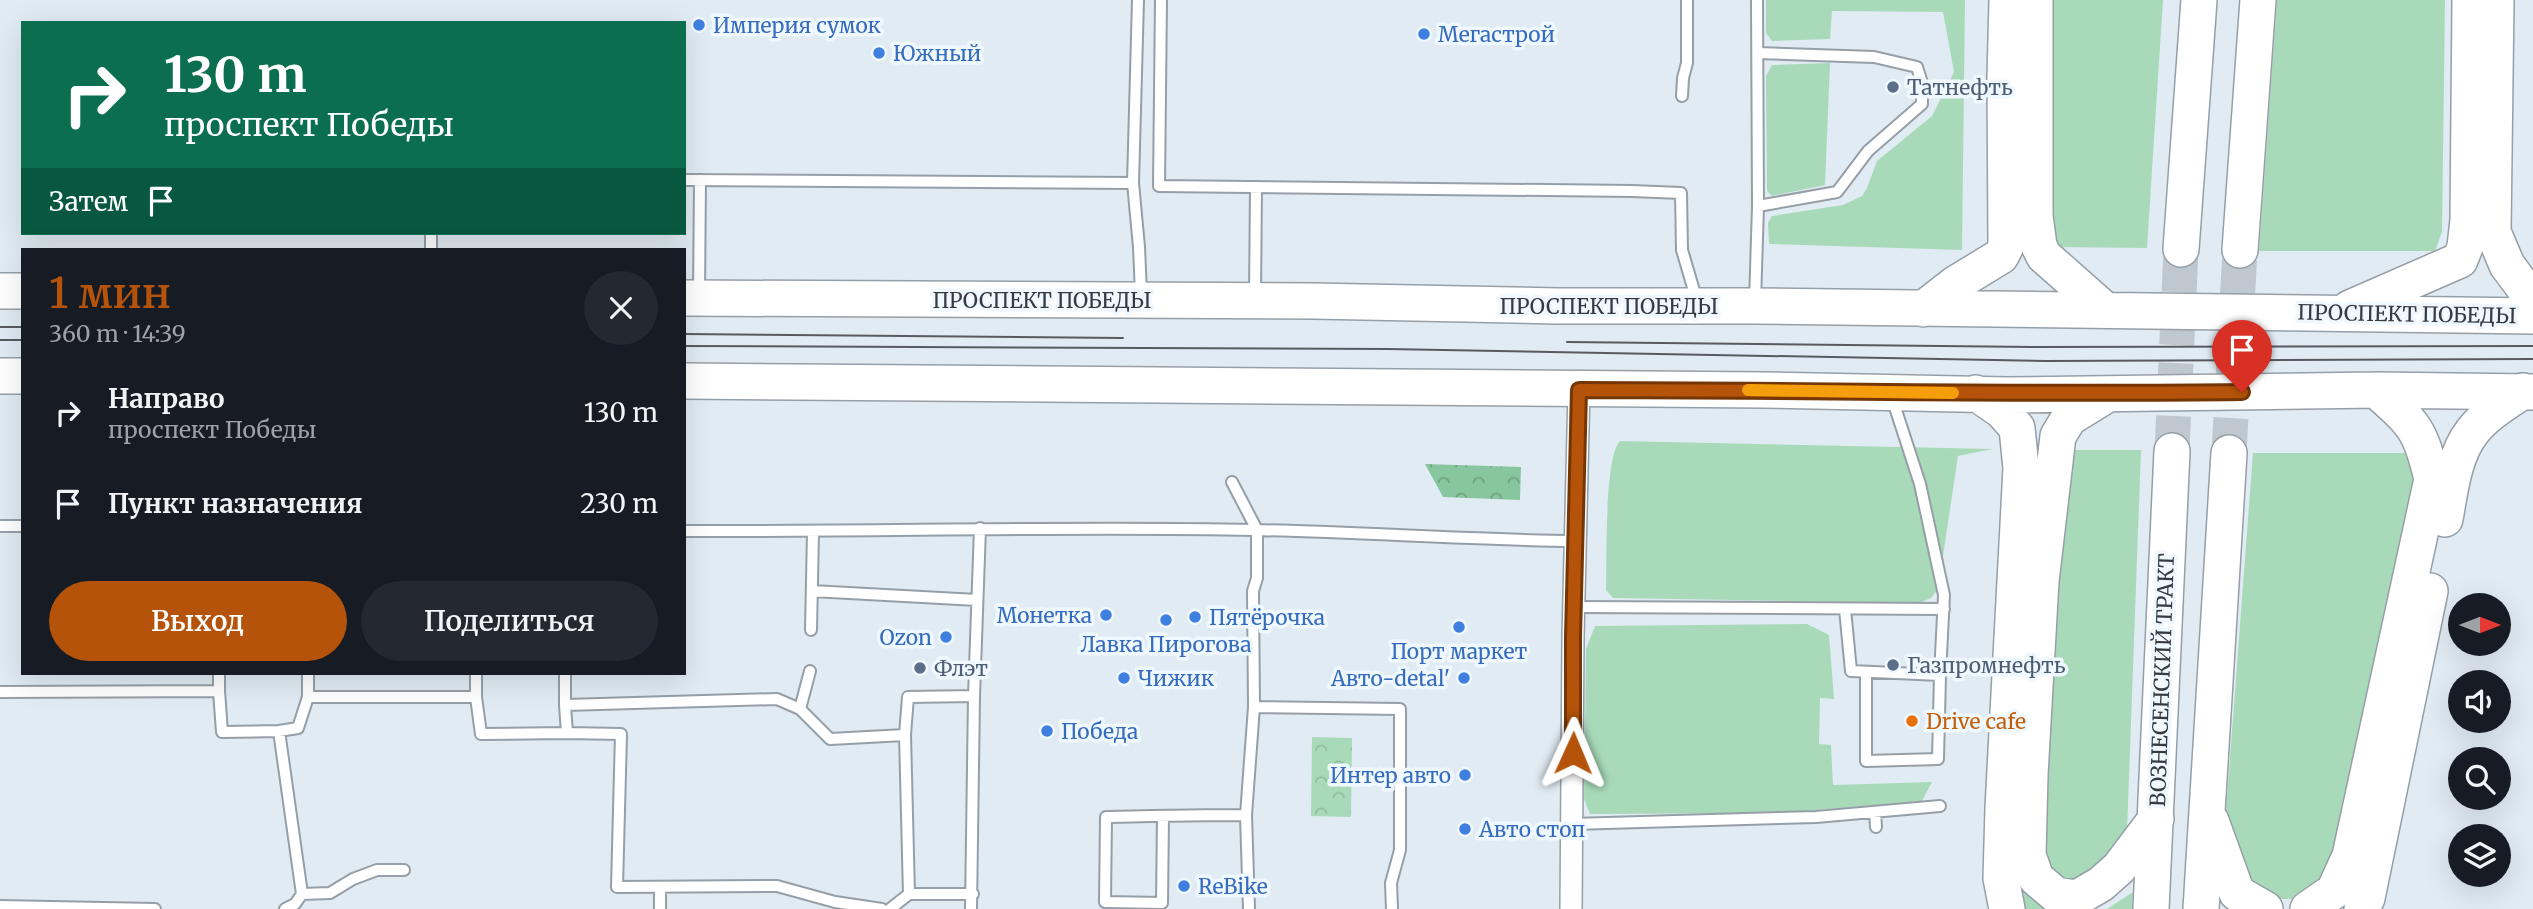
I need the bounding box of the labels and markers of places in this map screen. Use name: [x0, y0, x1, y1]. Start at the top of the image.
place label: Империя сумок: [713, 12, 881, 39]
marker: Империя сумок: [691, 17, 707, 33]
place label: Мегастрой: [1438, 21, 1555, 48]
marker: Мегастрой: [1416, 26, 1432, 42]
place label: Южный: [893, 40, 981, 67]
marker: Южный: [871, 45, 887, 61]
place label: Татнефть: [1907, 74, 2013, 101]
marker: Татнефть: [1885, 79, 1901, 95]
pin: [2212, 320, 2272, 392]
place label: Монетка: [997, 602, 1092, 629]
place label: Пятёрочка: [1209, 604, 1325, 631]
marker: Монетка: [1098, 607, 1114, 623]
marker: Пятёрочка: [1187, 609, 1203, 625]
marker: Лавка Пирогова: [1158, 612, 1174, 628]
marker: Порт маркет: [1451, 619, 1467, 635]
place label: Ozon: [879, 624, 932, 651]
marker: Ozon: [938, 629, 954, 645]
place label: Лавка Пирогова: [1080, 631, 1252, 658]
place label: Порт маркет: [1391, 638, 1528, 665]
place label: Газпромнефть: [1907, 652, 2066, 679]
place label: Флэт: [934, 655, 988, 682]
marker: Газпромнефть: [1885, 657, 1901, 673]
marker: Флэт: [912, 660, 928, 676]
place label: Чижик: [1138, 665, 1214, 692]
place label: Авто-detal': [1330, 665, 1450, 692]
marker: Чижик: [1116, 670, 1132, 686]
marker: Авто-detal': [1456, 670, 1472, 686]
place label: Drive cafe: [1926, 708, 2026, 735]
marker: Drive cafe: [1904, 713, 1920, 729]
place label: Победа: [1061, 718, 1138, 745]
marker: Победа: [1039, 723, 1055, 739]
place label: Интер авто: [1330, 762, 1451, 789]
marker: Интер авто: [1457, 767, 1473, 783]
place label: Авто стоп: [1478, 816, 1585, 843]
marker: Авто стоп: [1457, 821, 1473, 837]
place label: ReBike: [1198, 873, 1268, 900]
marker: ReBike: [1176, 878, 1192, 894]

